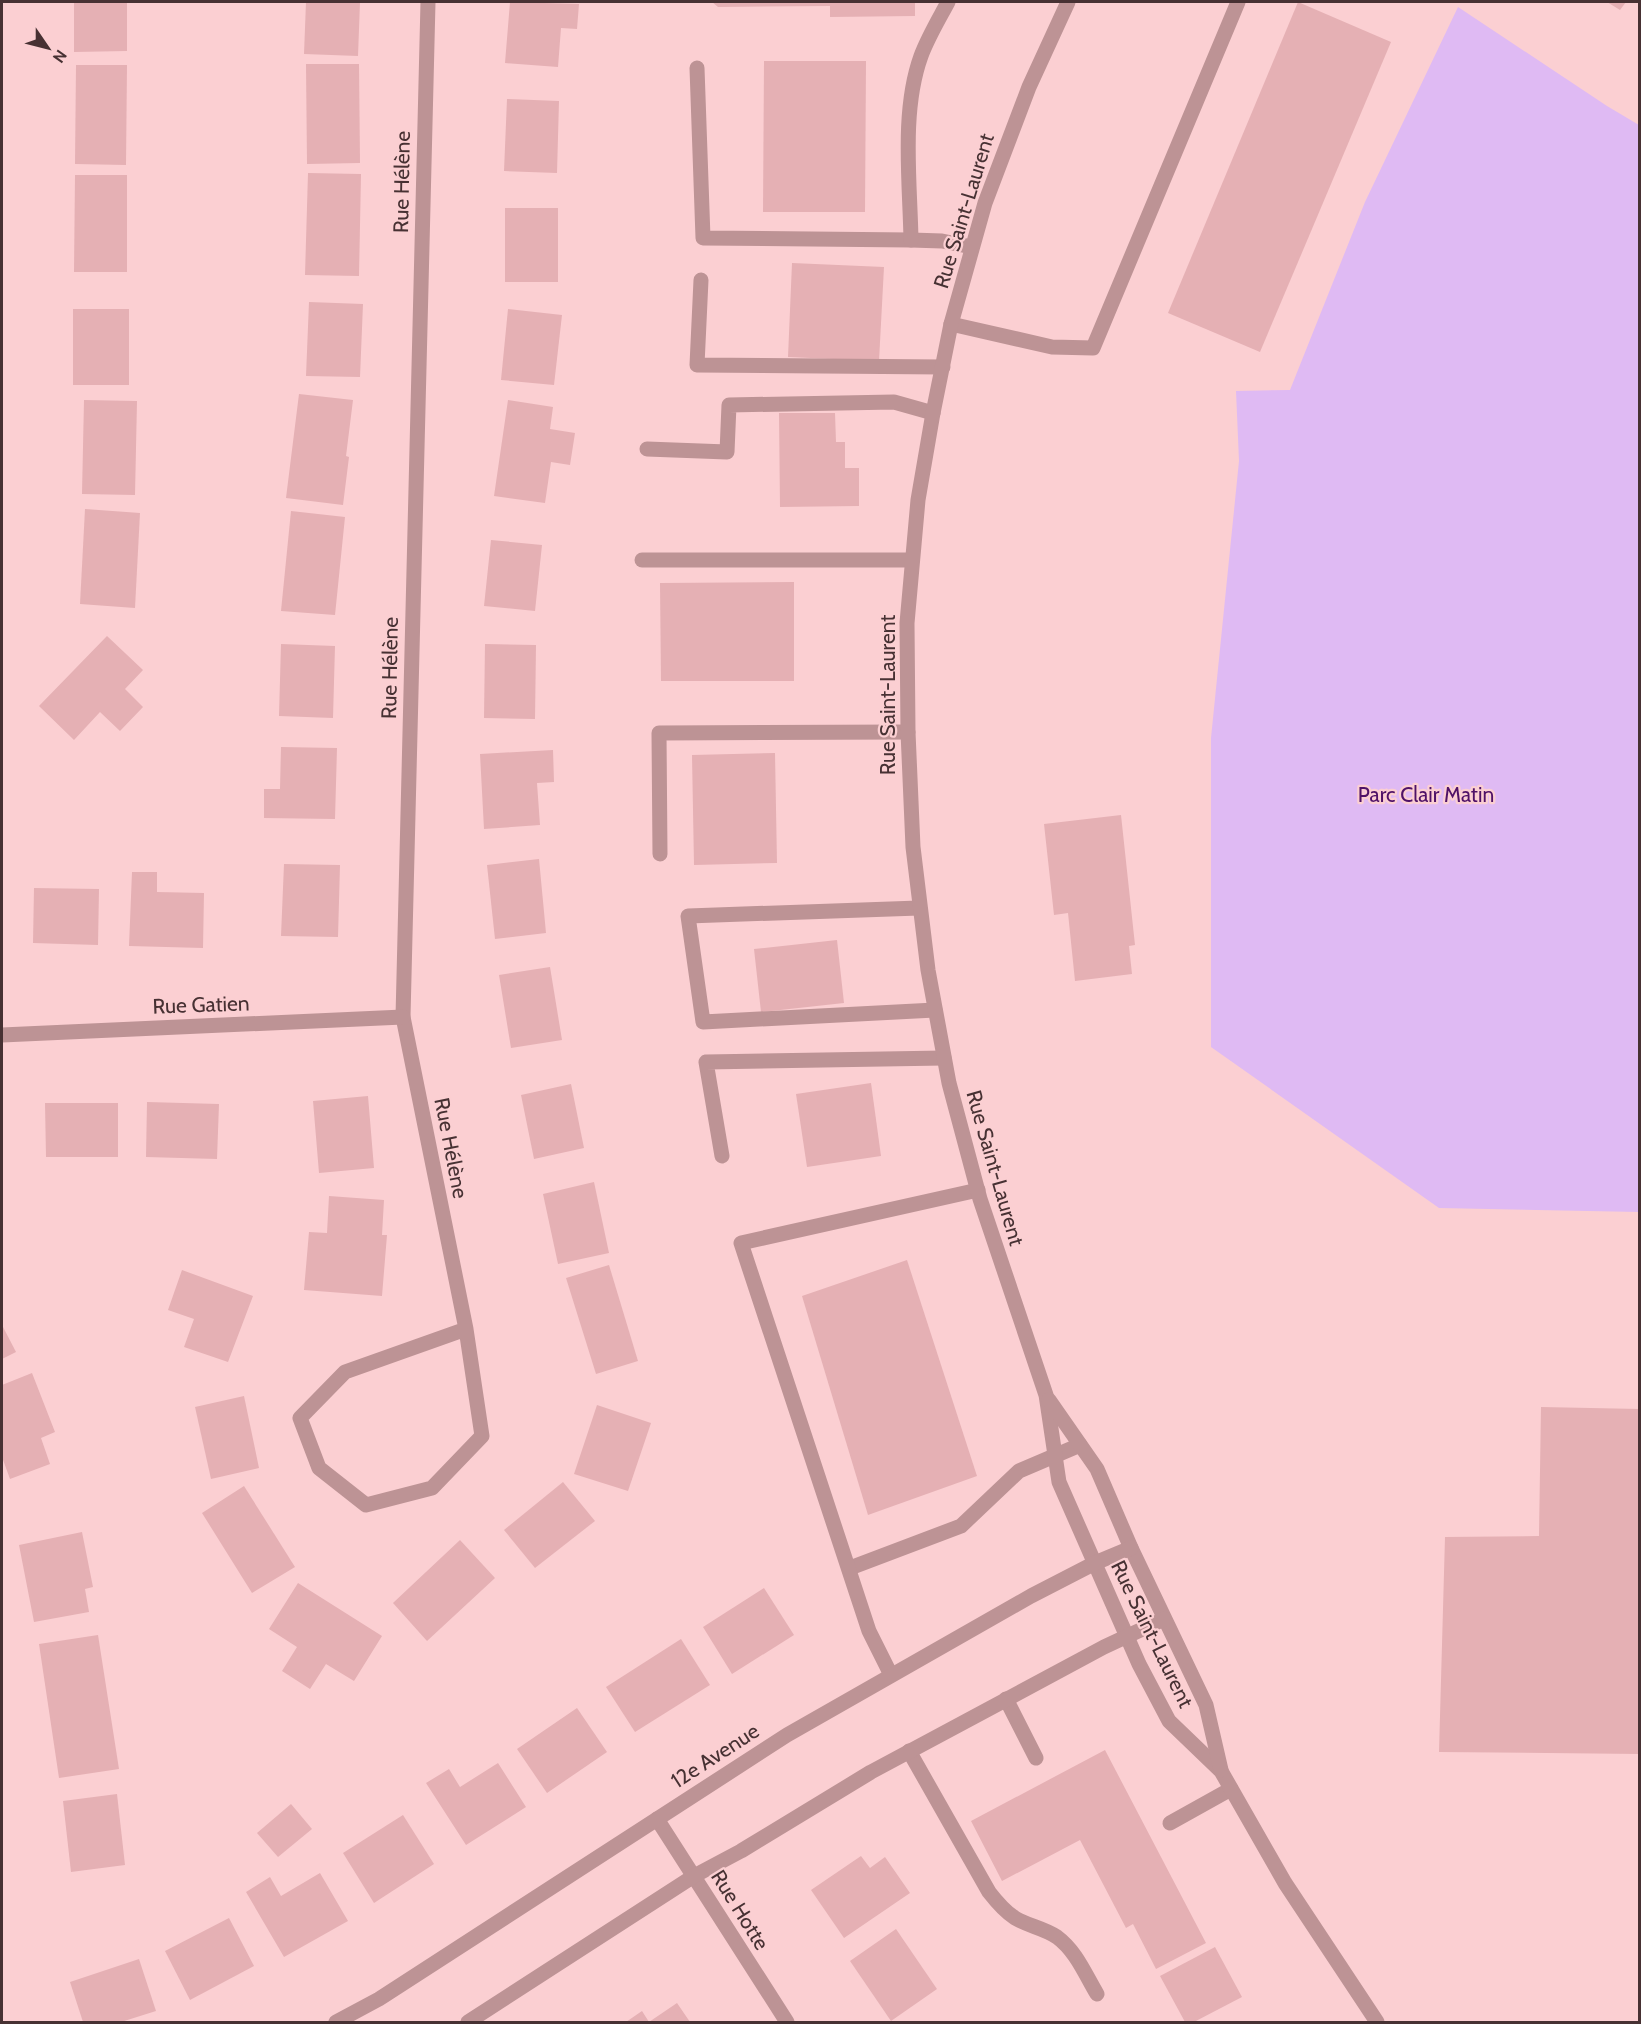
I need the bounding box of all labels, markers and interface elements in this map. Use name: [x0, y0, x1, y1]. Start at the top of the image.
north arrow: [18, 18, 78, 78]
text: N: [49, 46, 71, 66]
street label: Rue Hélène: [388, 130, 415, 233]
street label: Rue Saint-Laurent: [928, 130, 999, 291]
street label: Rue Saint-Laurent: [875, 615, 900, 775]
street label: Rue Hélène: [376, 616, 403, 719]
park label: Parc Clair Matin: [1358, 782, 1494, 807]
street label: Rue Gatien: [152, 990, 250, 1019]
street label: Rue Saint-Laurent: [961, 1087, 1030, 1249]
street label: Rue Hélène: [429, 1095, 474, 1201]
street label: Rue Saint-Laurent: [1106, 1556, 1199, 1711]
street label: 12e Avenue: [666, 1718, 764, 1793]
street label: Rue Hotte: [706, 1865, 775, 1955]

